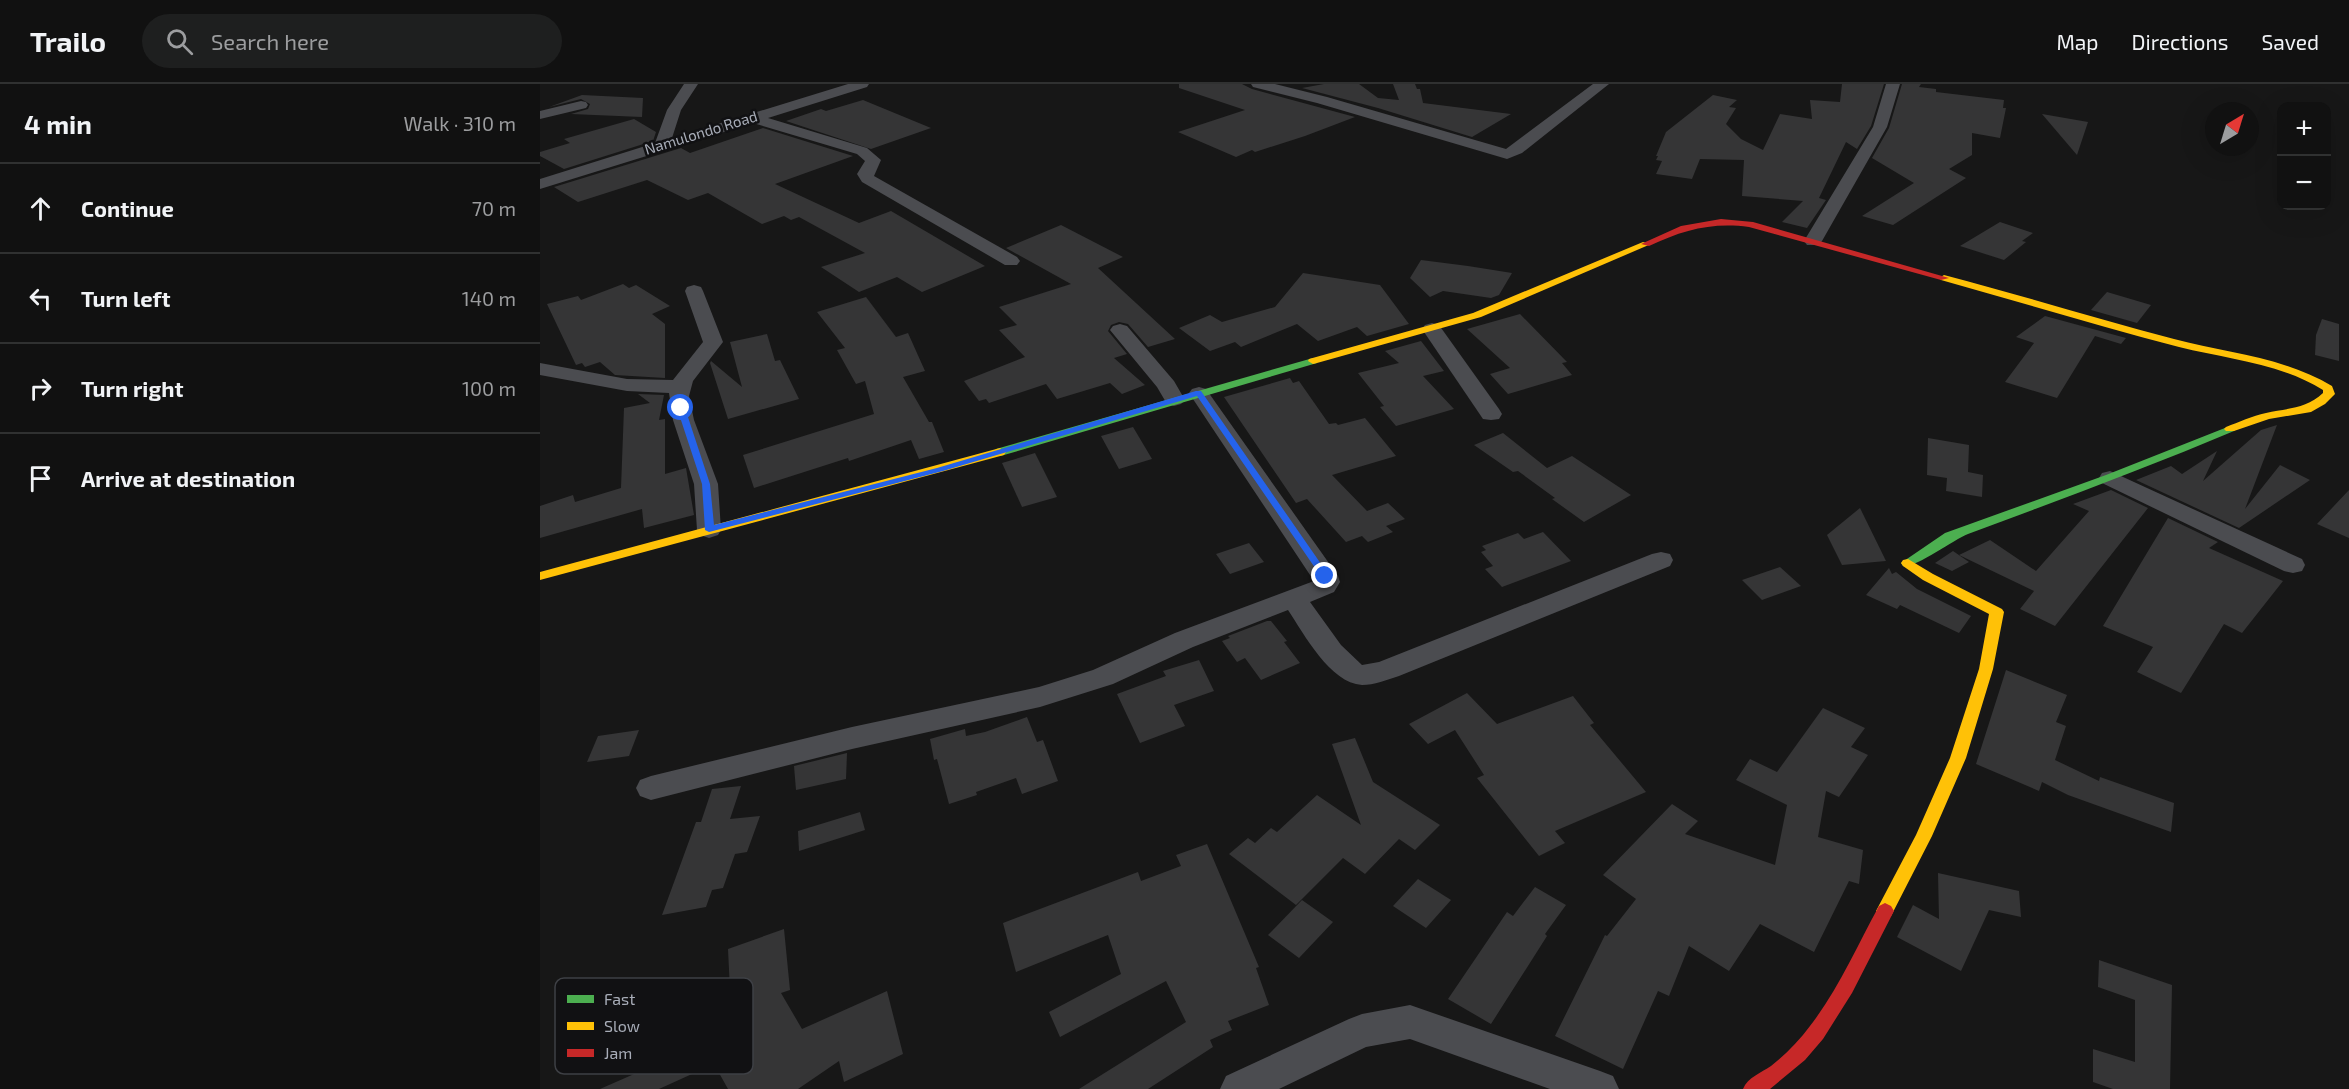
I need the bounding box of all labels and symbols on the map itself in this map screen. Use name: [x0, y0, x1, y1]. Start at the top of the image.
north arrow: [2205, 102, 2259, 156]
street label: Namulondo Road: [642, 106, 759, 158]
route start: [667, 394, 693, 420]
route end: [1311, 562, 1337, 588]
legend: [555, 978, 753, 1074]
text: Fast: [604, 989, 635, 1008]
text: Slow: [604, 1016, 640, 1035]
text: Jam: [604, 1043, 632, 1062]

